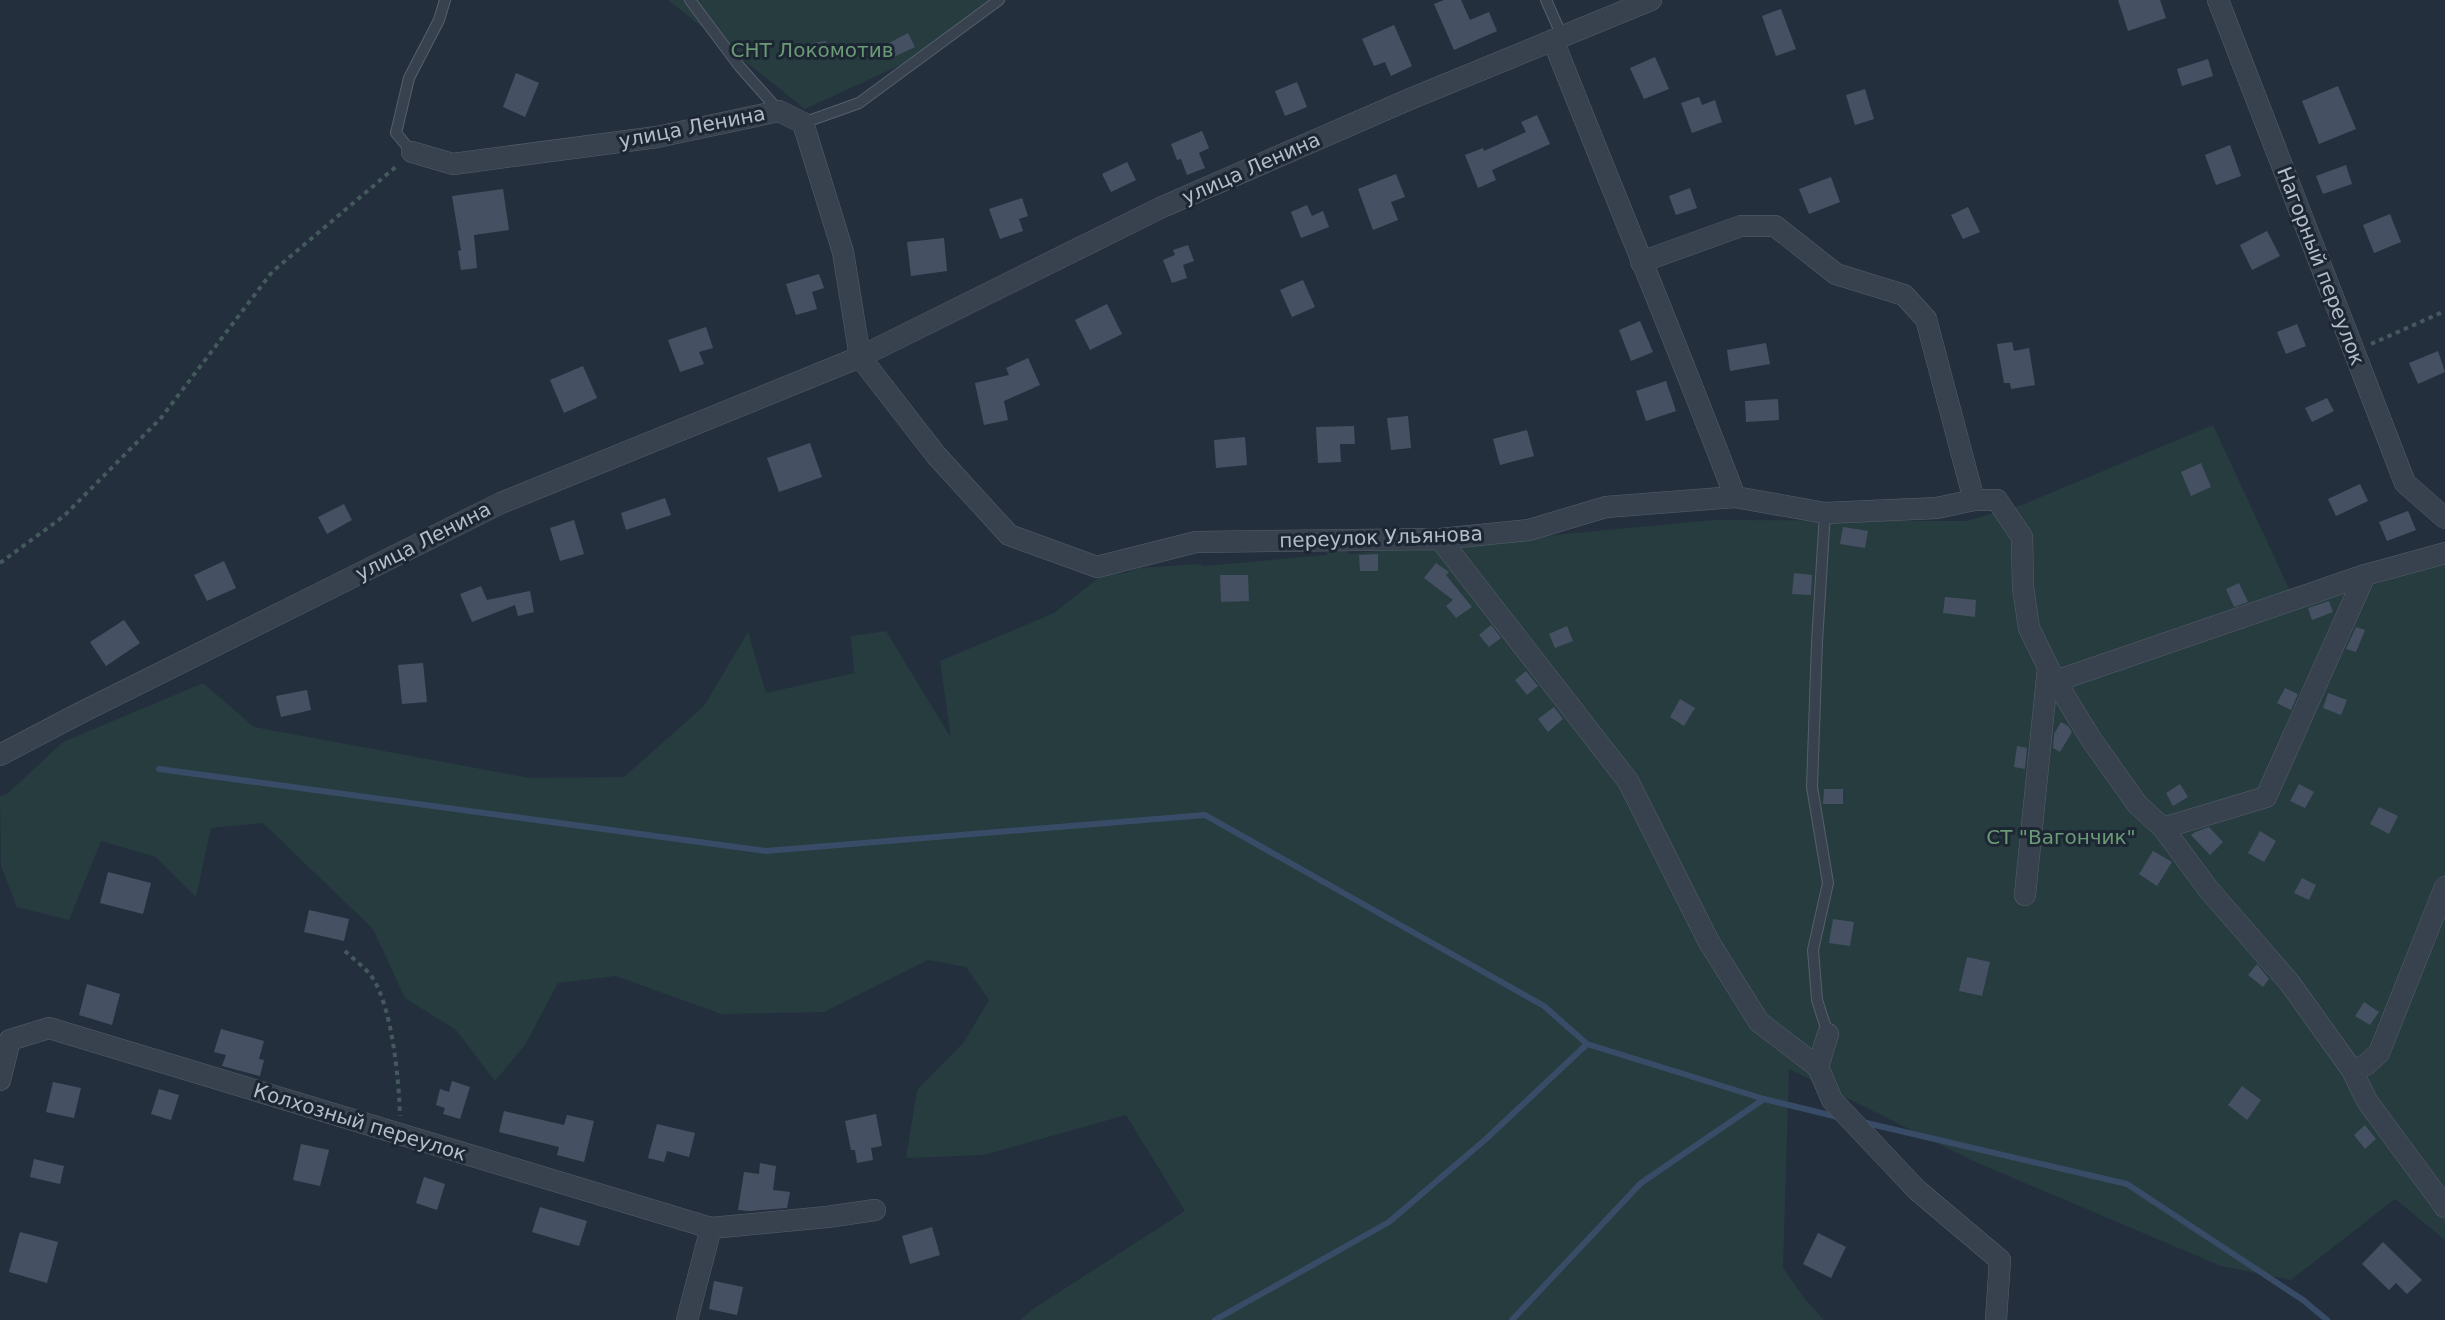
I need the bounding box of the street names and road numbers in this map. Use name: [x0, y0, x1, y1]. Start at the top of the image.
street label: улица Ленина: [617, 101, 767, 153]
street label: улица Ленина: [1178, 127, 1324, 209]
street label: Нагорный переулок: [2272, 164, 2370, 368]
street label: улица Ленина: [351, 497, 495, 585]
street label: переулок Ульянова: [1279, 521, 1483, 553]
street label: Колхозный переулок: [251, 1078, 469, 1166]

